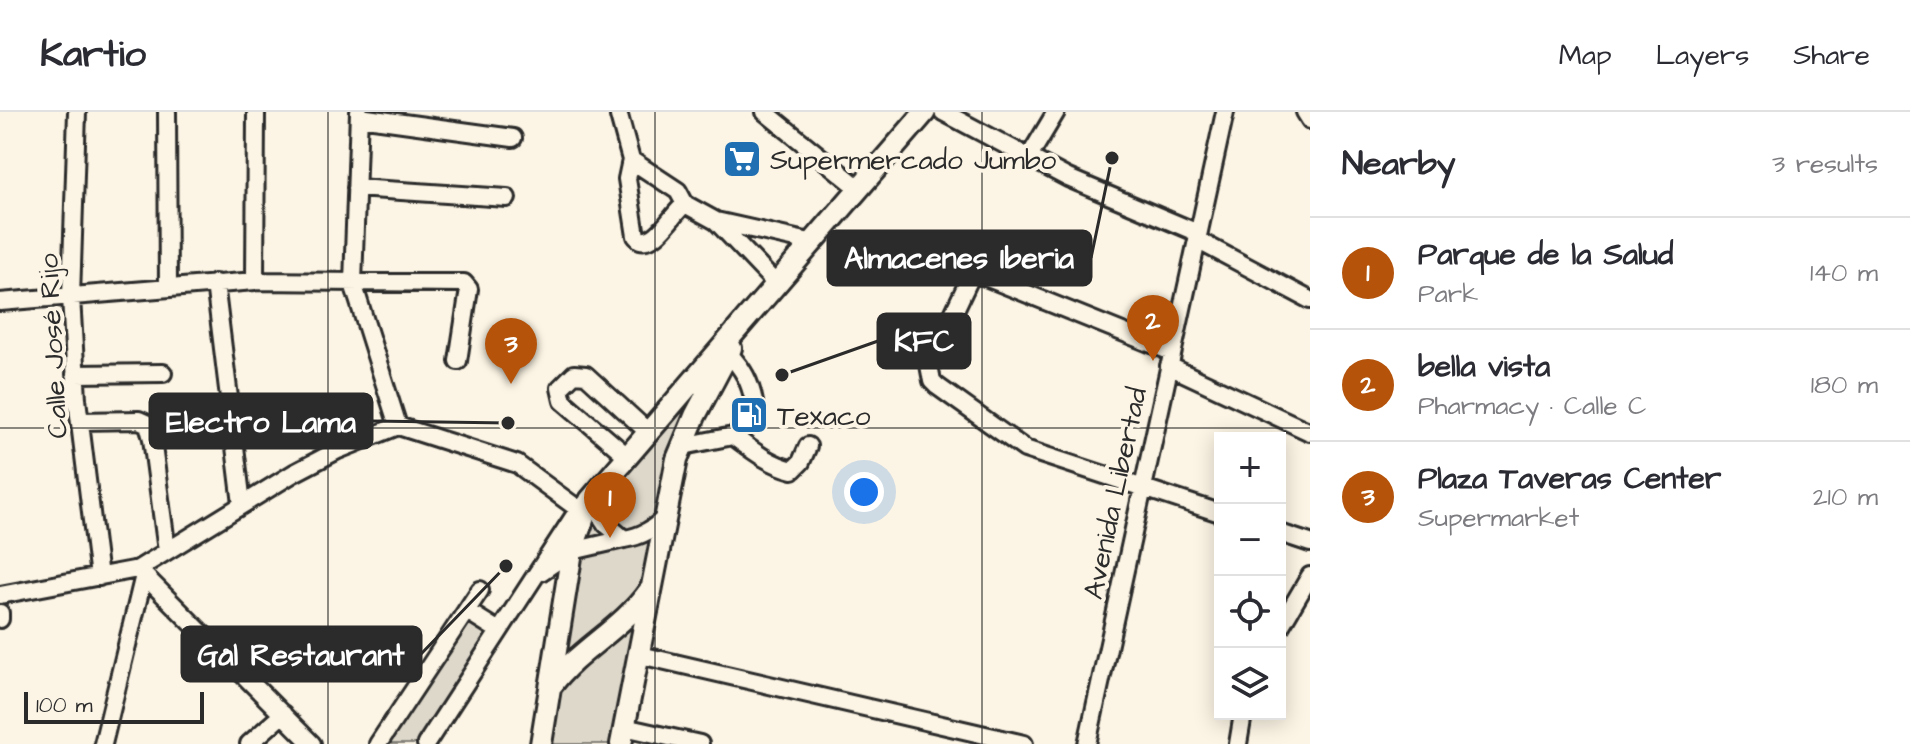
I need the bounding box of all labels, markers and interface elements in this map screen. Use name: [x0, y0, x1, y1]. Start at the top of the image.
text: Kartio: [40, 29, 146, 81]
text: Map: [1559, 36, 1612, 75]
text: Layers: [1656, 36, 1749, 75]
text: Share: [1793, 36, 1870, 75]
supermarket icon: Supermercado Jumbo: [721, 138, 763, 180]
text: Nearby: [1342, 140, 1456, 188]
place label: Supermercado Jumbo: [770, 141, 1057, 180]
text: 3 results: [1772, 146, 1878, 182]
callout: Almacenes Iberia: [828, 231, 1091, 285]
text: Parque de la Salud: [1418, 234, 1673, 276]
text: Almacenes Iberia: [844, 238, 1075, 280]
street label: Calle José Rijo: [29, 252, 78, 439]
text: 1: [1366, 255, 1370, 291]
text: 140 m: [1810, 255, 1878, 291]
text: Park: [1418, 276, 1478, 312]
pin: 2: [1127, 295, 1179, 361]
callout: KFC: [878, 314, 970, 368]
pin: 3: [485, 318, 537, 384]
text: KFC: [894, 321, 955, 363]
text: bella vista: [1418, 346, 1550, 388]
text: 2: [1361, 367, 1375, 403]
text: 180 m: [1811, 367, 1878, 403]
street label: Avenida Libertad: [1074, 384, 1157, 603]
text: Pharmacy · Calle C: [1418, 388, 1646, 424]
callout: Electro Lama: [150, 394, 372, 448]
fuel station icon: Texaco: [728, 394, 770, 436]
place label: Texaco: [777, 397, 871, 436]
text: Electro Lama: [166, 402, 357, 444]
map controls: [1214, 432, 1286, 720]
button: +: [1214, 432, 1286, 504]
text: Plaza Taveras Center: [1418, 458, 1721, 500]
pin: 1: [584, 472, 636, 538]
your location: [844, 472, 884, 512]
text: 3: [1361, 479, 1375, 515]
text: 210 m: [1813, 479, 1878, 515]
text: Supermarket: [1418, 500, 1579, 536]
button: −: [1214, 504, 1286, 576]
button: locate: [1214, 576, 1286, 648]
callout: Gål Restaurant: [182, 627, 421, 681]
text: Gål Restaurant: [197, 635, 405, 677]
button: layers: [1214, 648, 1286, 720]
scale bar: [24, 688, 204, 724]
text: 100 m: [36, 690, 93, 721]

